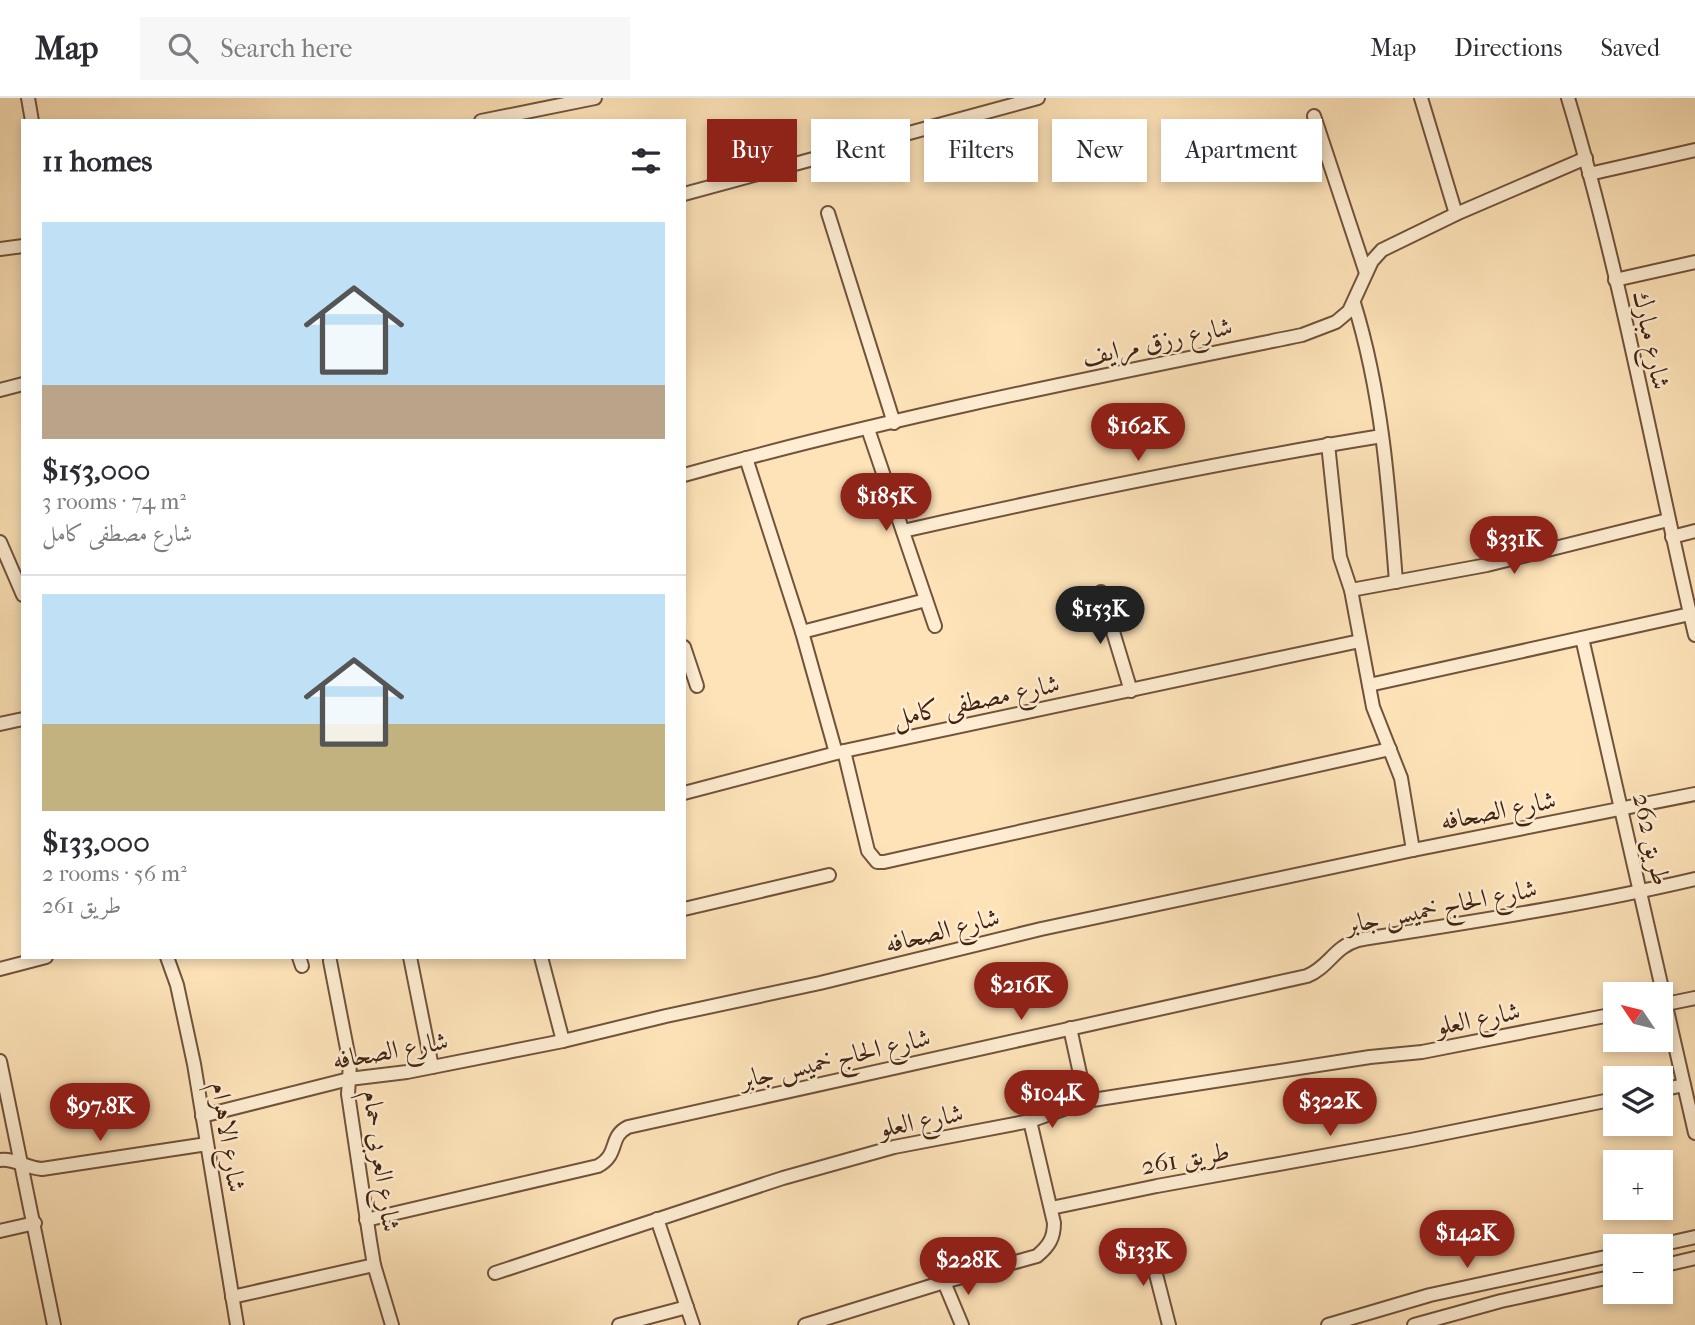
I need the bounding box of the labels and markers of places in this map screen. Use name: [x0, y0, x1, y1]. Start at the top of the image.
pin: $162K: [1089, 404, 1187, 463]
pin: $185K: [837, 474, 935, 533]
pin: $331K: [1465, 517, 1563, 576]
pin: $153K: [1051, 587, 1149, 646]
pin: $216K: [972, 962, 1070, 1022]
pin: $104K: [1003, 1070, 1101, 1130]
pin: $322K: [1281, 1079, 1379, 1138]
pin: $97.8K: [43, 1084, 157, 1143]
pin: $142K: [1418, 1210, 1516, 1270]
pin: $133K: [1094, 1228, 1192, 1288]
pin: $228K: [919, 1238, 1017, 1297]

